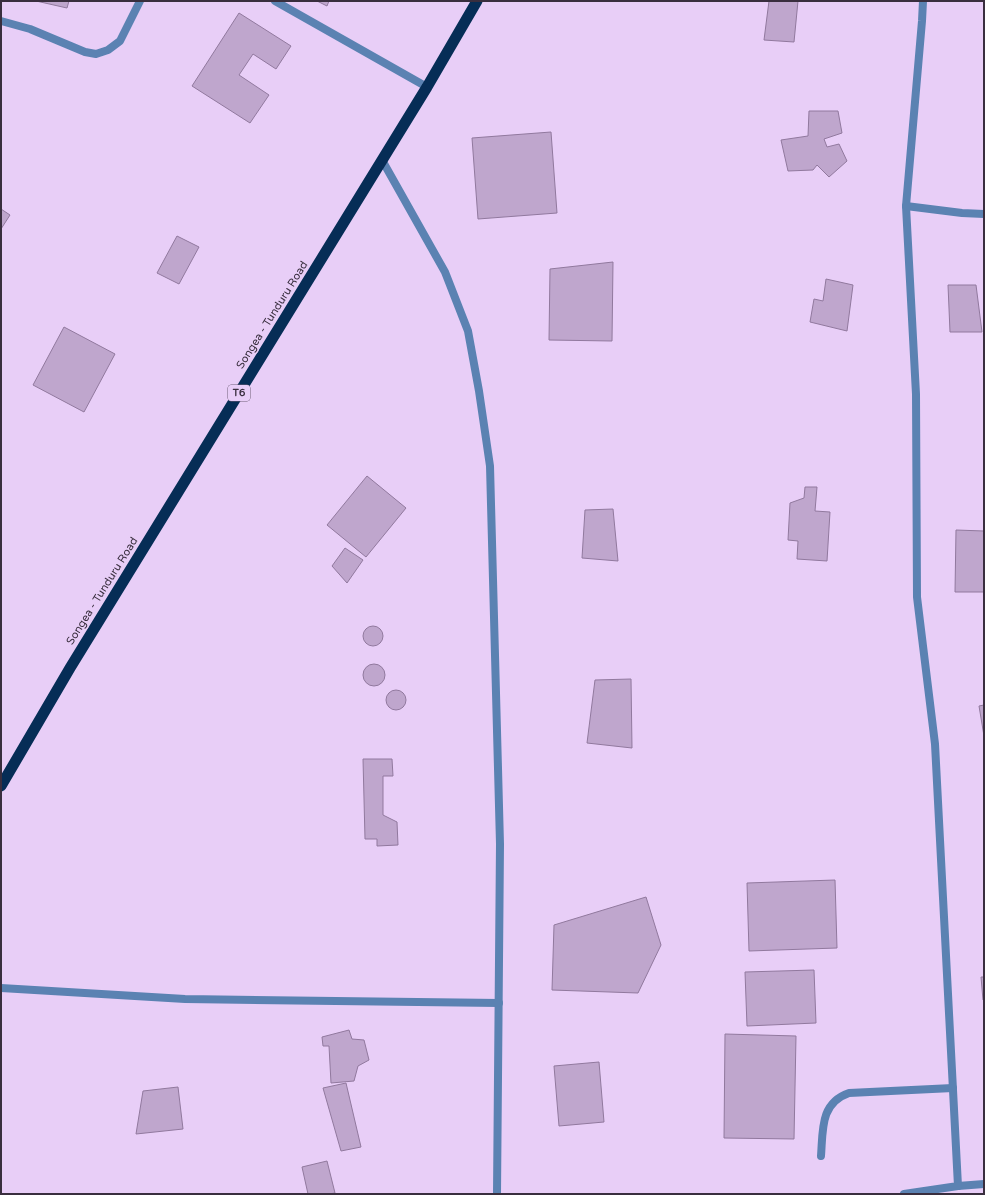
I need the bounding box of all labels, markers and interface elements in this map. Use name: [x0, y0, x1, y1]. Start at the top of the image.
street label: Songea - Tunduru Road: [234, 259, 310, 371]
road number: T6: [228, 385, 250, 401]
street label: Songea - Tunduru Road: [64, 535, 140, 647]

